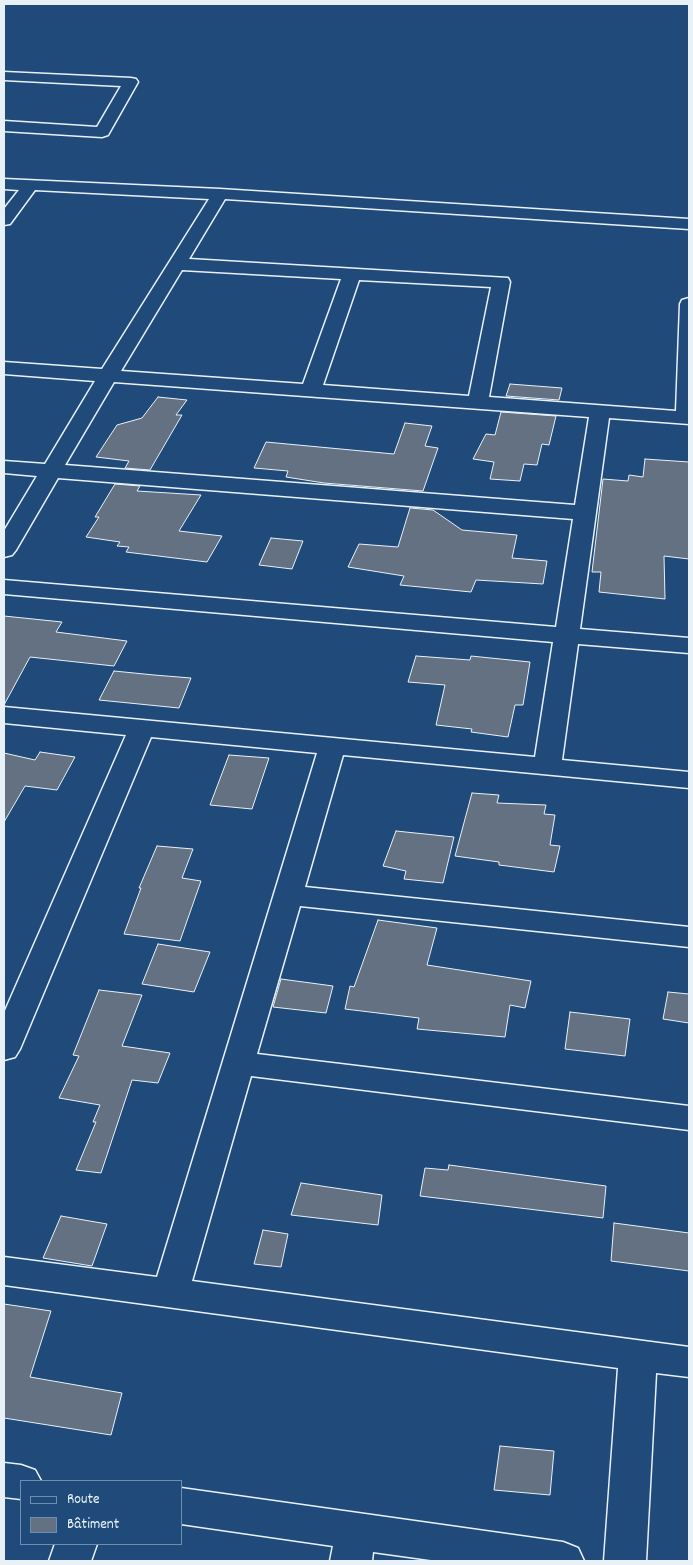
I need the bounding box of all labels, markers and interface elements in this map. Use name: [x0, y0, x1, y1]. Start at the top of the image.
legend: [20, 1480, 182, 1545]
text: Route: [67, 1489, 100, 1511]
text: Bâtiment: [67, 1514, 119, 1536]

